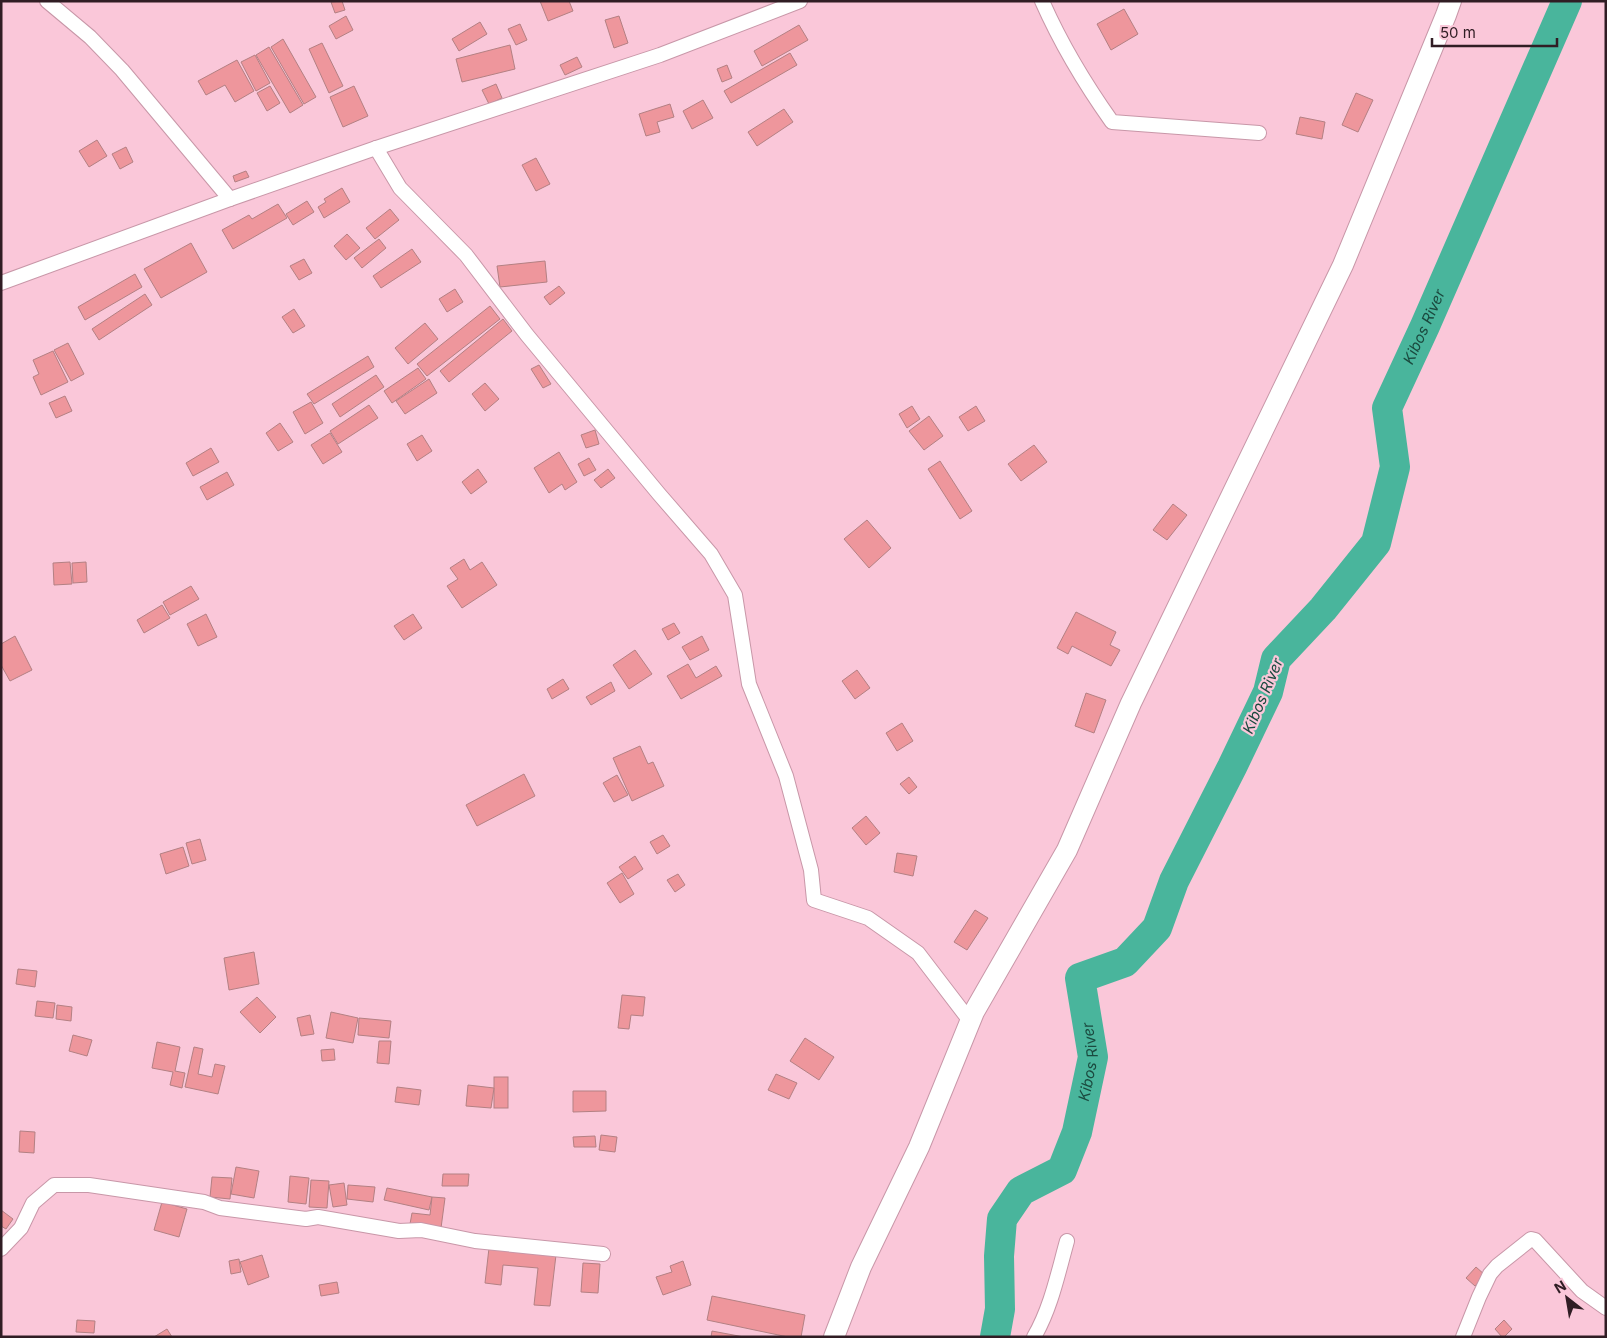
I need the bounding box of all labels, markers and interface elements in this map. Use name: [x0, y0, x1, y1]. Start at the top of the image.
scale bar: [1432, 15, 1557, 47]
text: 50 m: [1440, 23, 1476, 42]
water label: Kibos River: [1399, 286, 1449, 367]
water label: Kibos River: [1238, 655, 1287, 736]
water label: Kibos River: [1074, 1021, 1102, 1103]
north arrow: [1542, 1273, 1592, 1323]
text: N: [1551, 1276, 1569, 1296]

